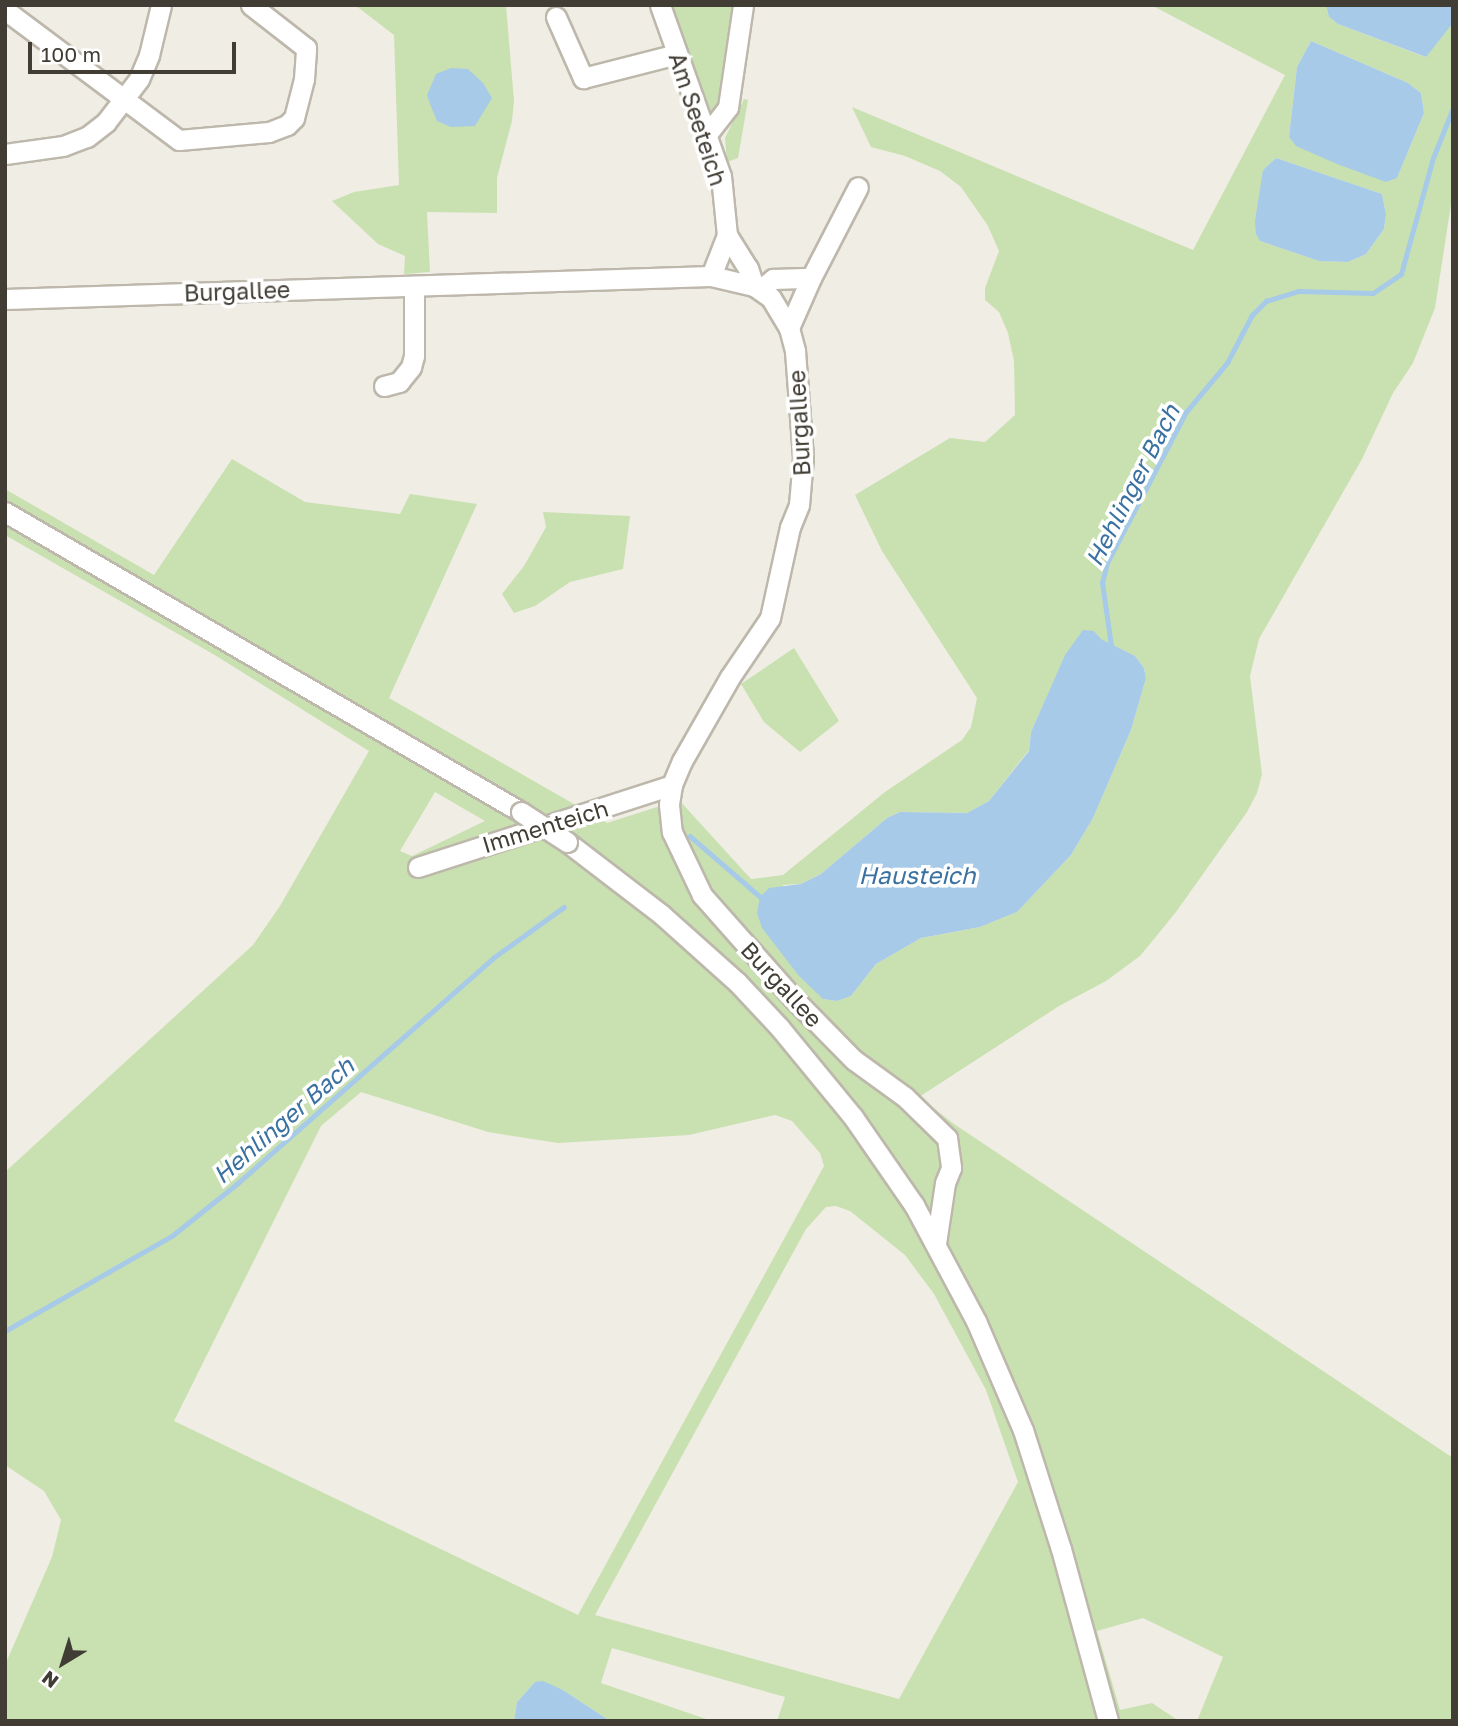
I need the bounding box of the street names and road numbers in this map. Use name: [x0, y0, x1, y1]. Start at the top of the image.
street label: Am Seeteich: [664, 49, 732, 189]
street label: Burgallee: [183, 275, 291, 307]
street label: Burgallee: [782, 369, 816, 477]
street label: Immenteich: [479, 794, 611, 858]
street label: Burgallee: [736, 936, 828, 1032]

